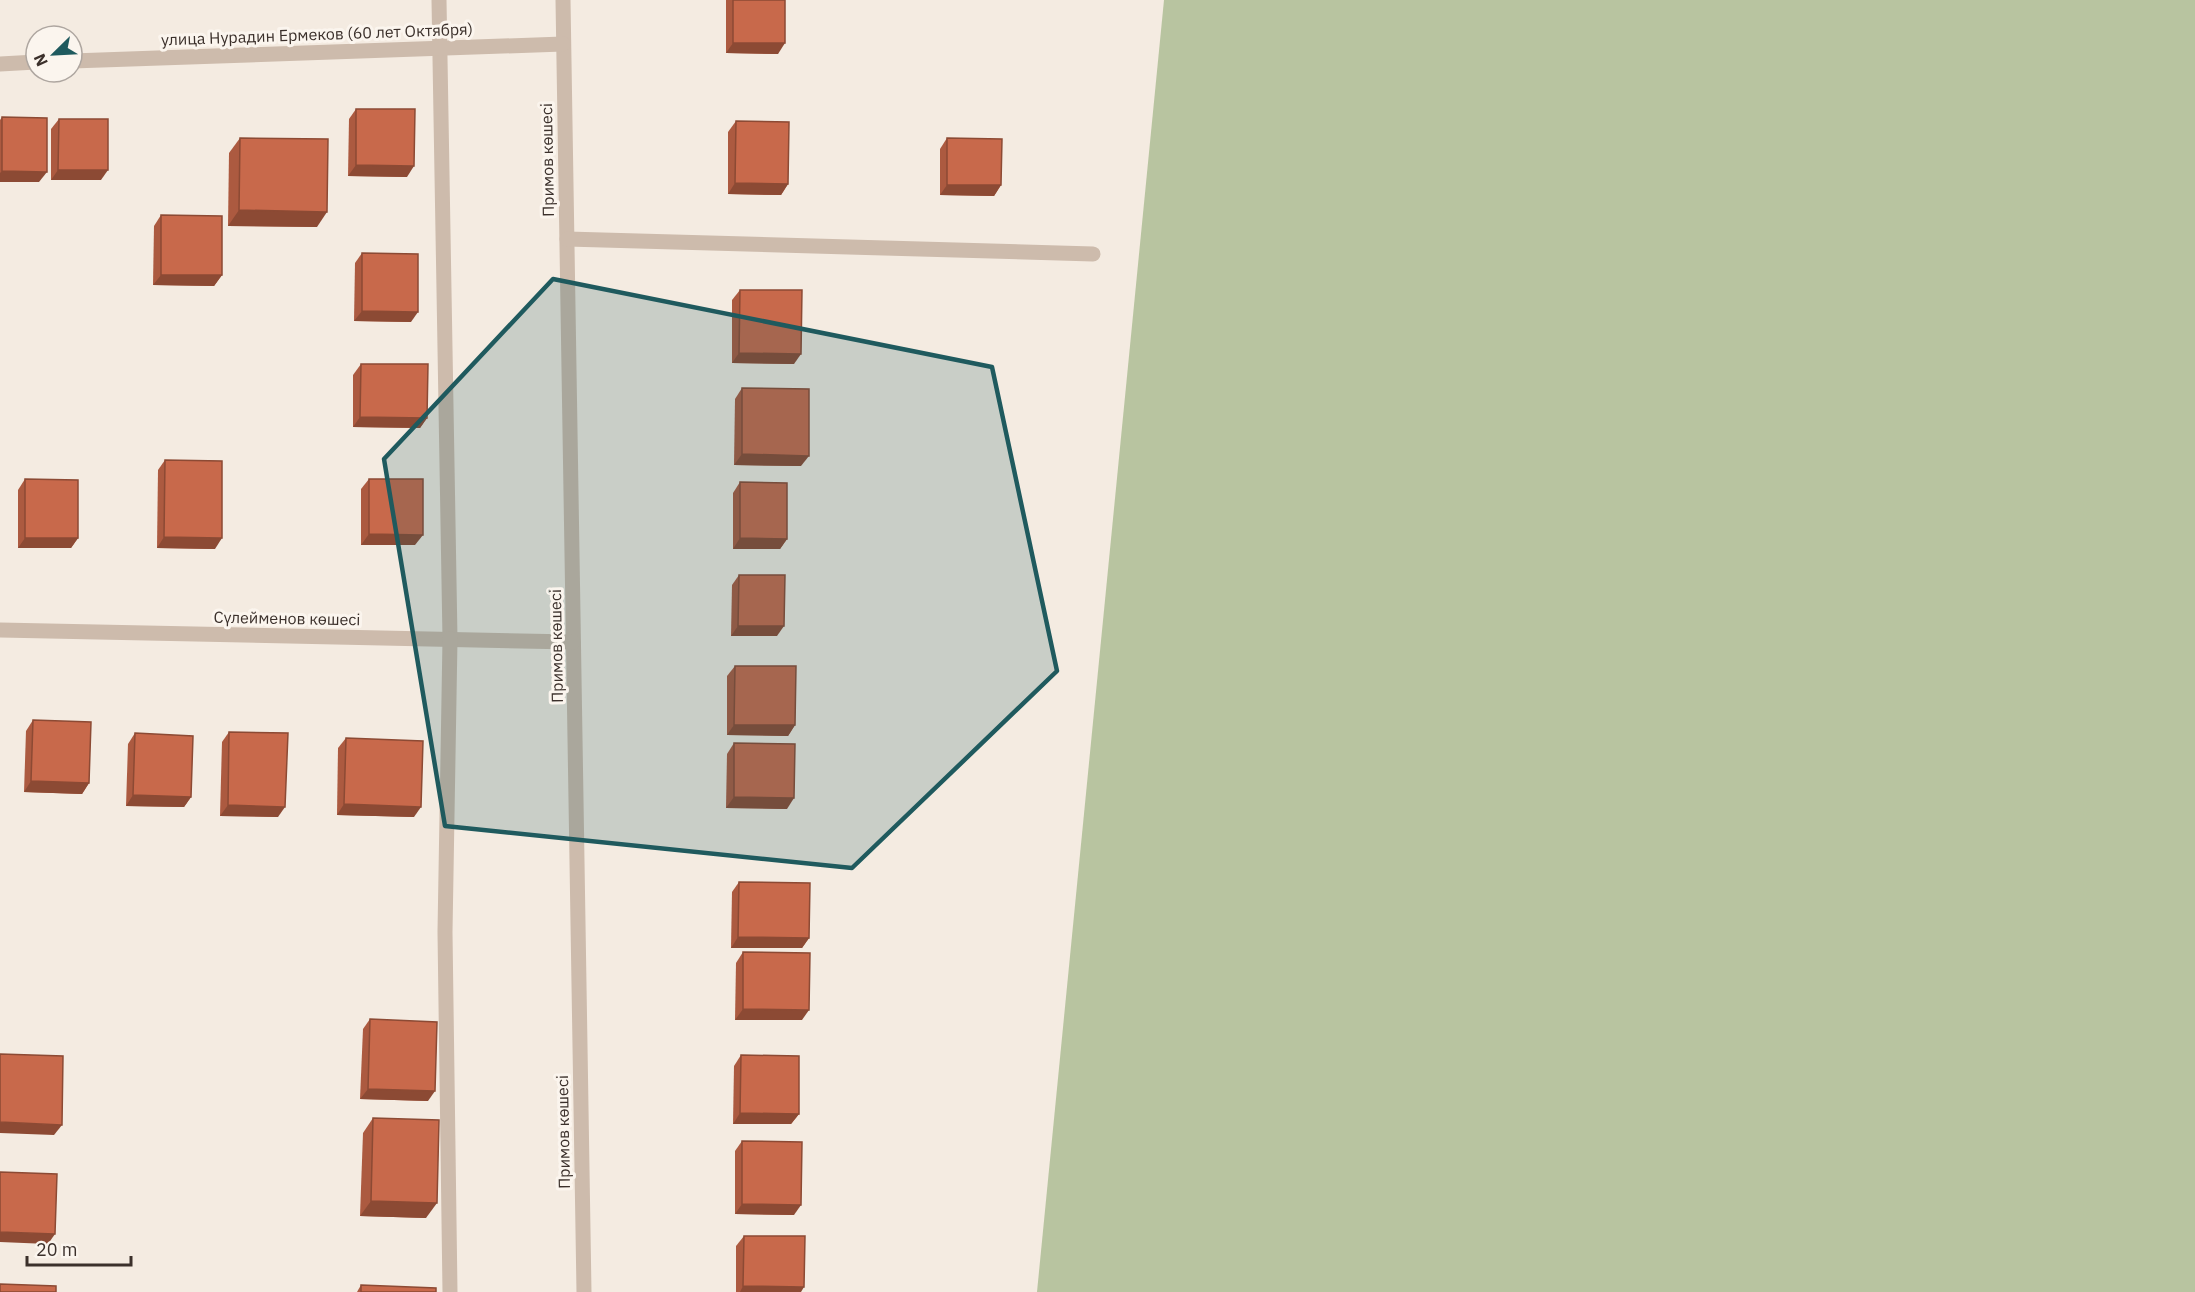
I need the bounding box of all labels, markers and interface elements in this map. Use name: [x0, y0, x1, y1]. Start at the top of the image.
street label: улица Нурадин Ермеков (60 лет Октября): [161, 19, 473, 49]
north arrow: [24, 24, 84, 84]
text: N: [29, 51, 52, 69]
street label: Примов көшесі: [536, 103, 558, 217]
street label: Примов көшесі: [545, 589, 567, 703]
street label: Сүлейменов көшесі: [213, 607, 361, 629]
street label: Примов көшесі: [552, 1075, 574, 1189]
scale bar: [27, 1229, 130, 1267]
text: 20 m: [36, 1238, 78, 1261]

